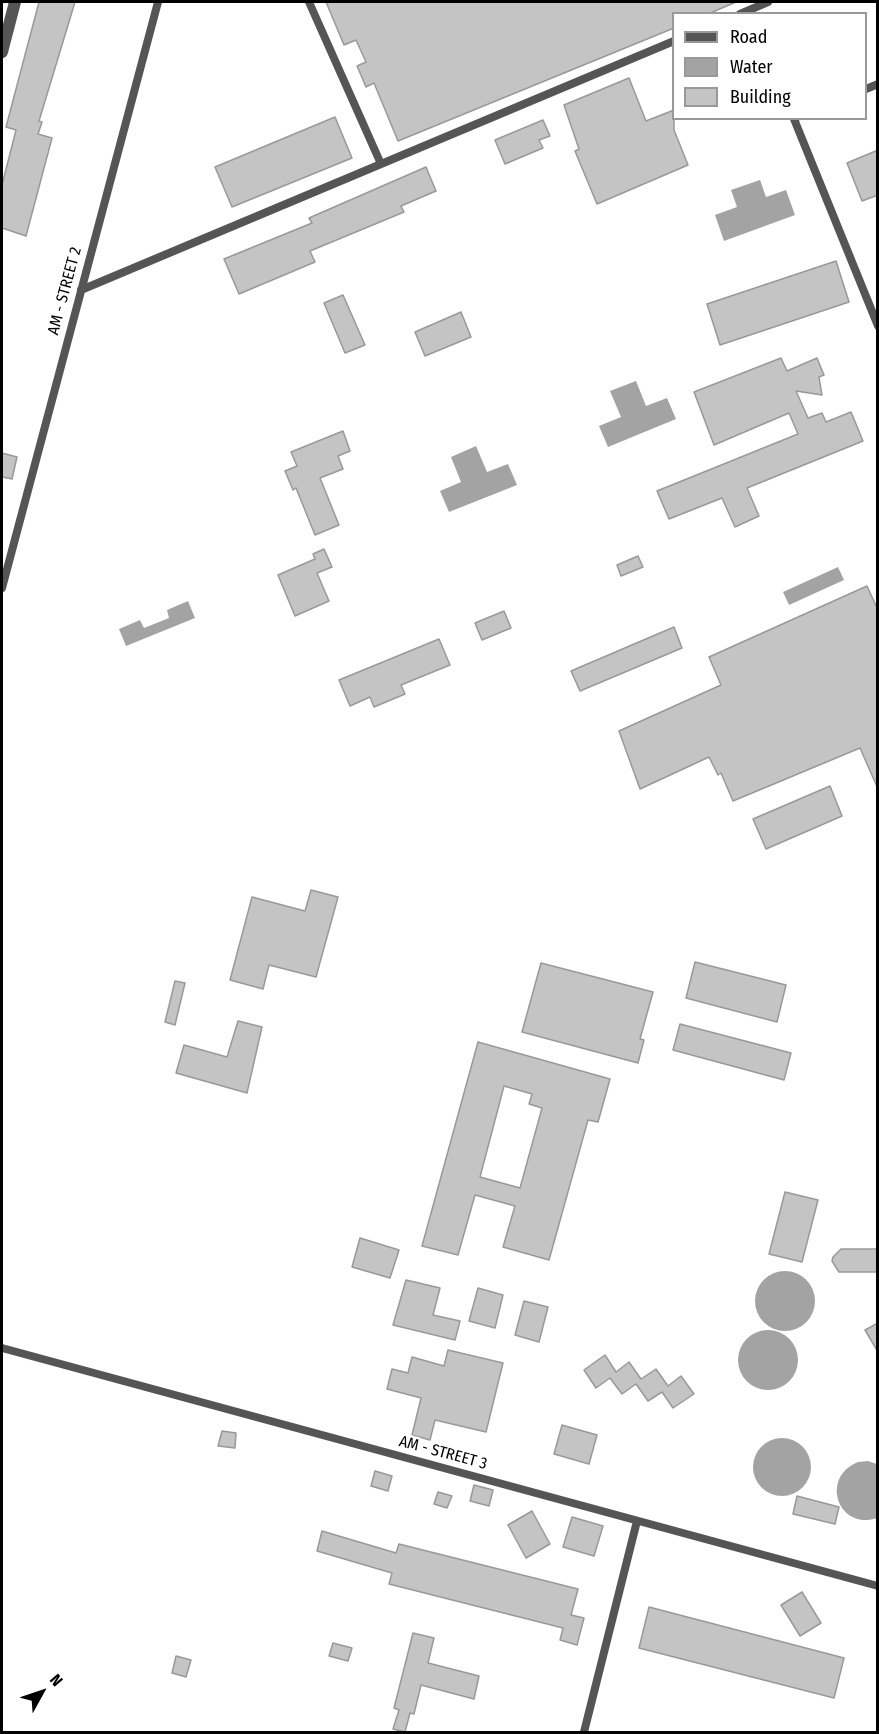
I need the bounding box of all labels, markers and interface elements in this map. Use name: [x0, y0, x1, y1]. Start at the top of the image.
legend: [672, 12, 867, 120]
text: Road: [730, 26, 767, 48]
text: Water: [730, 56, 773, 78]
text: Building: [730, 86, 791, 108]
street label: AM - STREET 2: [44, 245, 86, 337]
street label: AM - STREET 3: [397, 1432, 489, 1474]
north arrow: [12, 1662, 72, 1722]
text: N: [46, 1670, 67, 1690]

